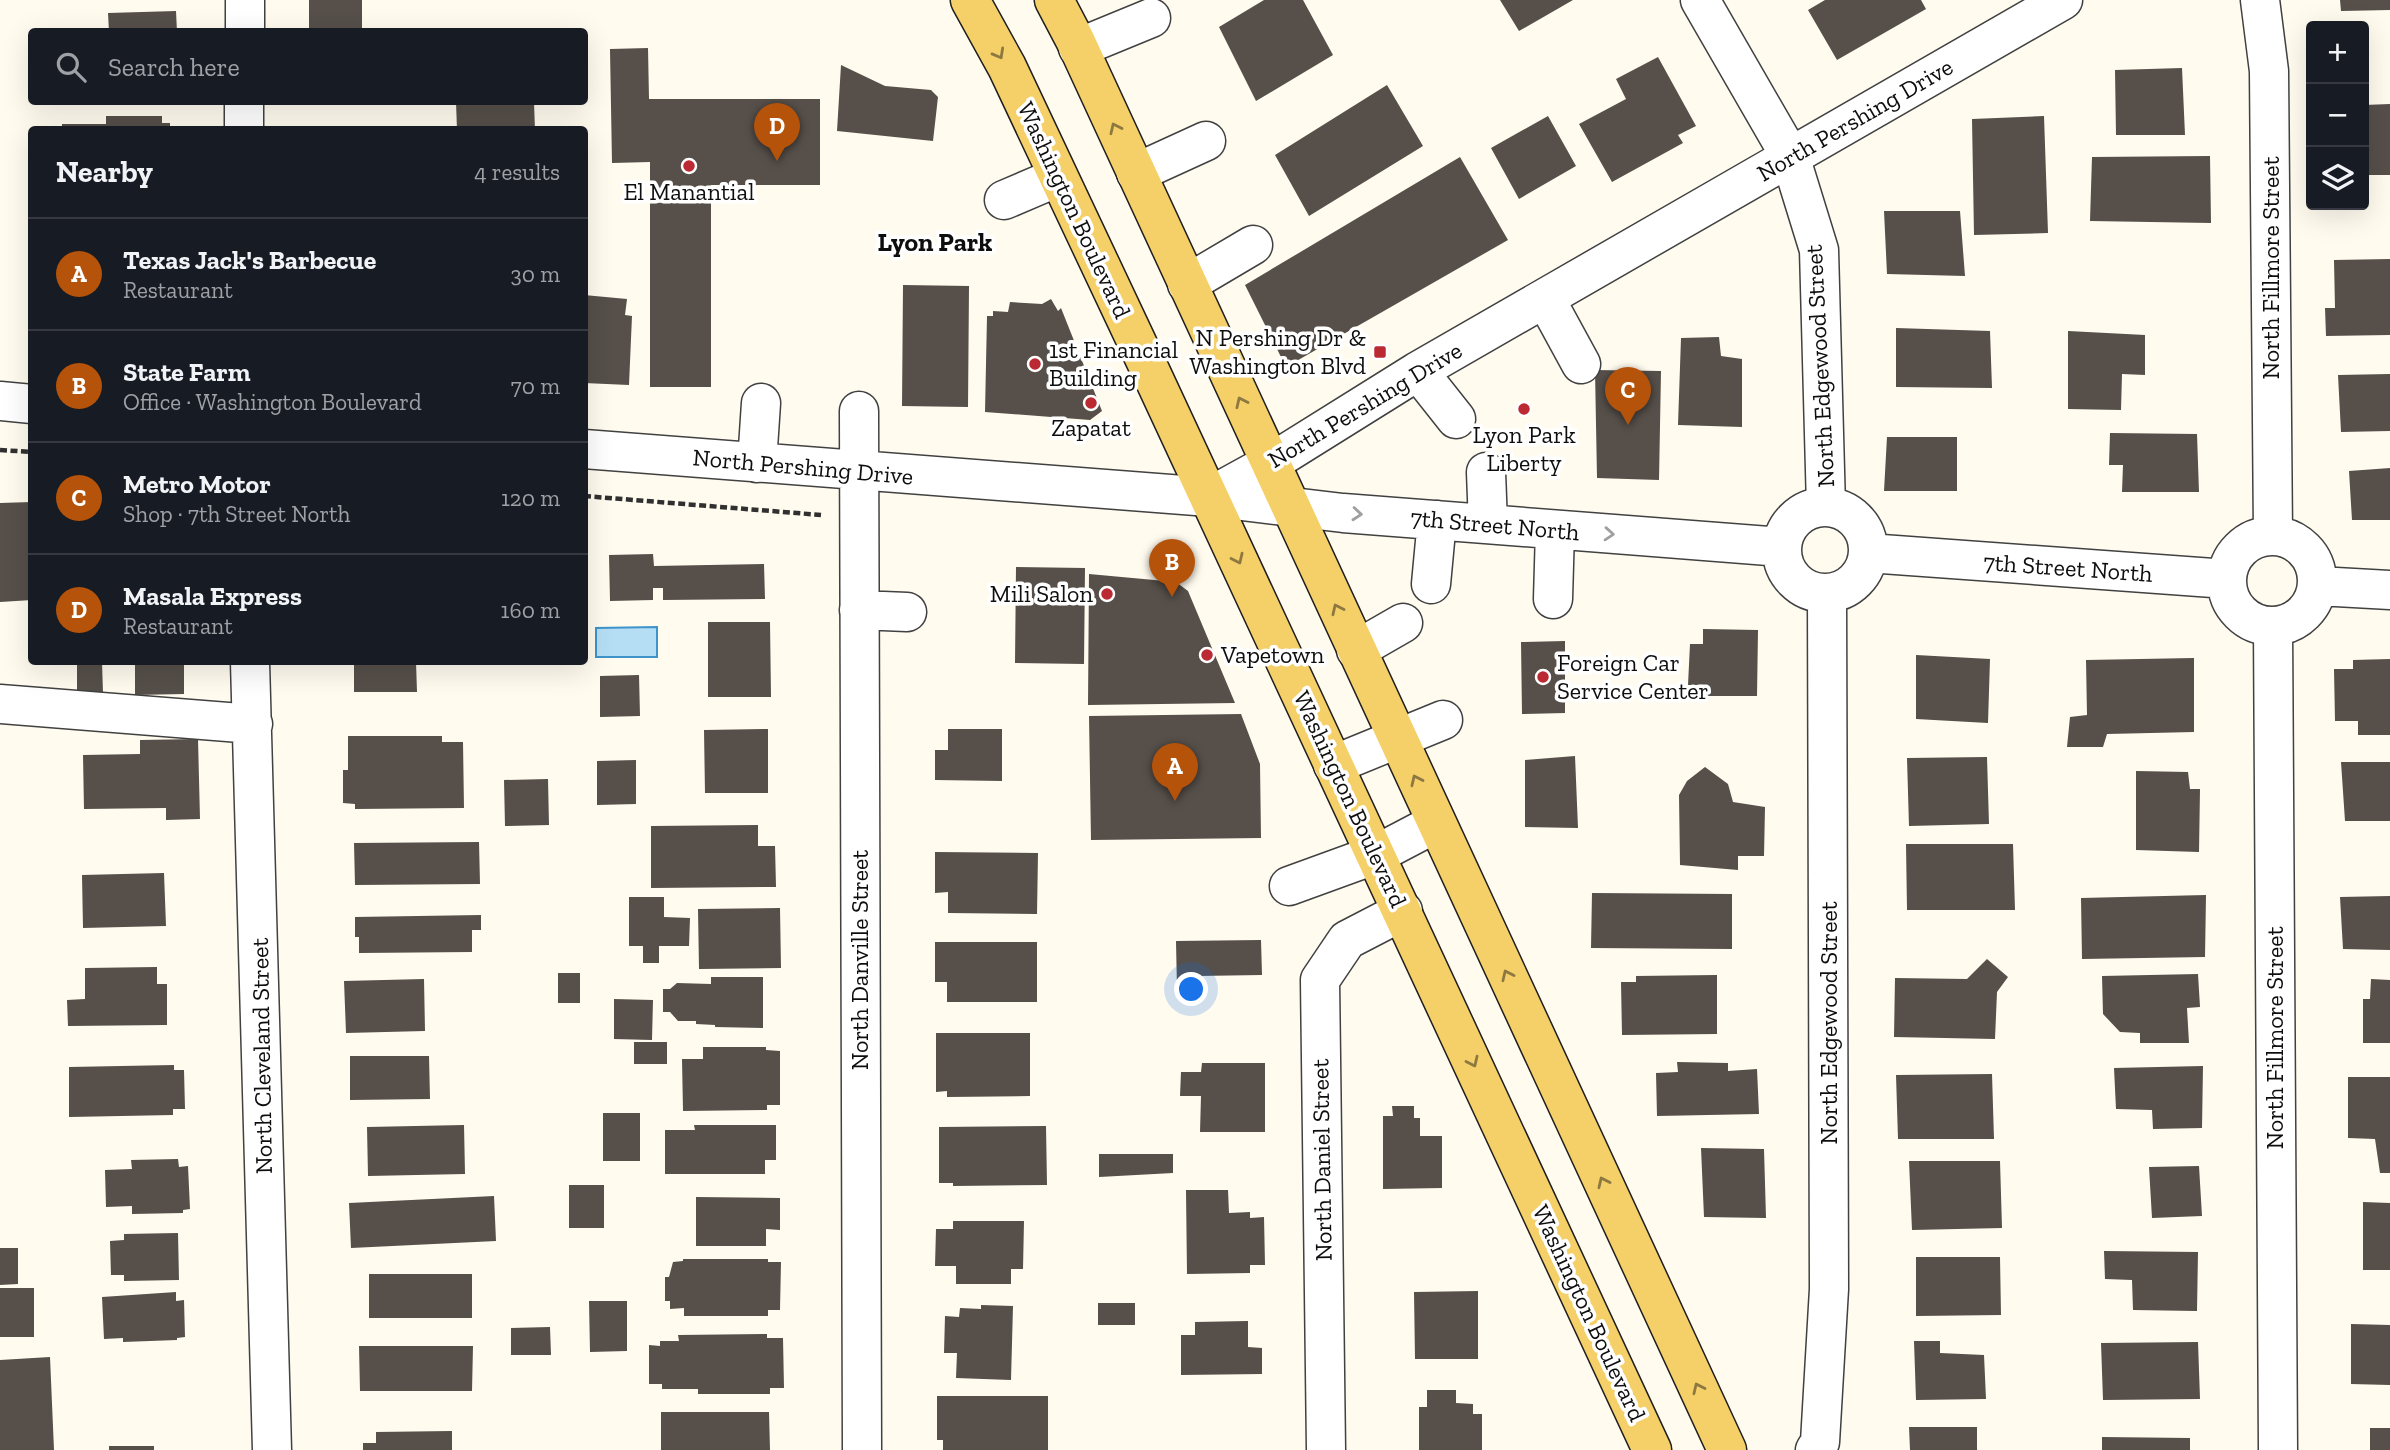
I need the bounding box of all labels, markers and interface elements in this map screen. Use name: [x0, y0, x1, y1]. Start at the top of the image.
map controls: [2306, 21, 2369, 210]
button: +: [2306, 21, 2369, 84]
search box: [28, 28, 588, 105]
one-way arrow: [991, 46, 1004, 59]
icon: search: [52, 48, 90, 86]
text: Search here: [108, 51, 240, 83]
street label: North Pershing Drive: [1752, 52, 1958, 187]
button: −: [2306, 84, 2369, 147]
street label: Washington Boulevard: [1012, 97, 1137, 323]
pin: D: [754, 103, 800, 161]
one-way arrow: [1110, 123, 1124, 135]
button: layers: [2306, 147, 2369, 210]
text: Nearby: [56, 154, 153, 190]
street label: North Fillmore Street: [2256, 156, 2285, 380]
text: 4 results: [474, 158, 560, 186]
marker: El Manantial: [681, 158, 697, 174]
place label: El Manantial: [623, 177, 755, 206]
district label: Lyon Park: [878, 226, 993, 258]
text: Texas Jack's Barbecue: [123, 244, 376, 276]
street label: North Edgewood Street: [1799, 244, 1840, 488]
text: A: [71, 260, 87, 288]
text: 30 m: [510, 260, 560, 288]
text: Restaurant: [123, 276, 233, 304]
place label: N Pershing Dr & Washington Blvd: [1190, 323, 1366, 380]
place label: 1st Financial Building: [1049, 335, 1178, 392]
street label: North Pershing Drive: [1262, 335, 1467, 474]
marker: N Pershing Dr & Washington Blvd: [1372, 344, 1388, 360]
text: State Farm: [123, 356, 251, 388]
marker: 1st Financial Building: [1027, 356, 1043, 372]
pin: C: [1605, 367, 1651, 425]
text: B: [72, 372, 86, 400]
text: 70 m: [511, 372, 560, 400]
text: Office · Washington Boulevard: [123, 388, 422, 416]
marker: Zapatat: [1083, 395, 1099, 411]
one-way arrow: [1235, 397, 1249, 409]
marker: Lyon Park Liberty: [1516, 401, 1532, 417]
place label: Zapatat: [1051, 413, 1131, 442]
place label: Lyon Park Liberty: [1472, 420, 1576, 477]
street label: North Pershing Drive: [692, 442, 915, 491]
text: Metro Motor: [123, 468, 271, 500]
text: C: [72, 484, 86, 512]
text: 120 m: [501, 484, 560, 512]
text: Shop · 7th Street North: [123, 500, 350, 528]
street label: 7th Street North: [1409, 503, 1581, 546]
one-way arrow: [1352, 506, 1363, 521]
one-way arrow: [1603, 526, 1614, 541]
pin: B: [1149, 539, 1195, 597]
street label: 7th Street North: [1982, 547, 2154, 588]
one-way arrow: [1230, 552, 1244, 564]
place label: Mili Salon: [990, 579, 1093, 608]
text: Masala Express: [123, 580, 302, 612]
marker: Mili Salon: [1099, 586, 1115, 602]
text: D: [71, 596, 87, 624]
text: 160 m: [501, 596, 560, 624]
one-way arrow: [1331, 604, 1345, 616]
text: Restaurant: [123, 612, 233, 640]
place label: Vapetown: [1220, 640, 1324, 669]
marker: Vapetown: [1199, 647, 1215, 663]
place label: Foreign Car Service Center: [1557, 648, 1709, 705]
marker: Foreign Car Service Center: [1535, 669, 1551, 685]
street label: Washington Boulevard: [1288, 686, 1413, 912]
pin: A: [1152, 743, 1198, 801]
one-way arrow: [1410, 775, 1424, 787]
street label: North Danville Street: [845, 850, 874, 1070]
street label: North Edgewood Street: [1814, 901, 1843, 1145]
street label: North Fillmore Street: [2260, 926, 2289, 1150]
street label: North Cleveland Street: [245, 937, 278, 1175]
one-way arrow: [1501, 970, 1515, 982]
your location: [1174, 972, 1208, 1006]
one-way arrow: [1464, 1055, 1478, 1067]
street label: North Daniel Street: [1305, 1059, 1338, 1261]
one-way arrow: [1597, 1177, 1611, 1189]
street label: Washington Boulevard: [1527, 1200, 1652, 1426]
one-way arrow: [1692, 1383, 1706, 1395]

